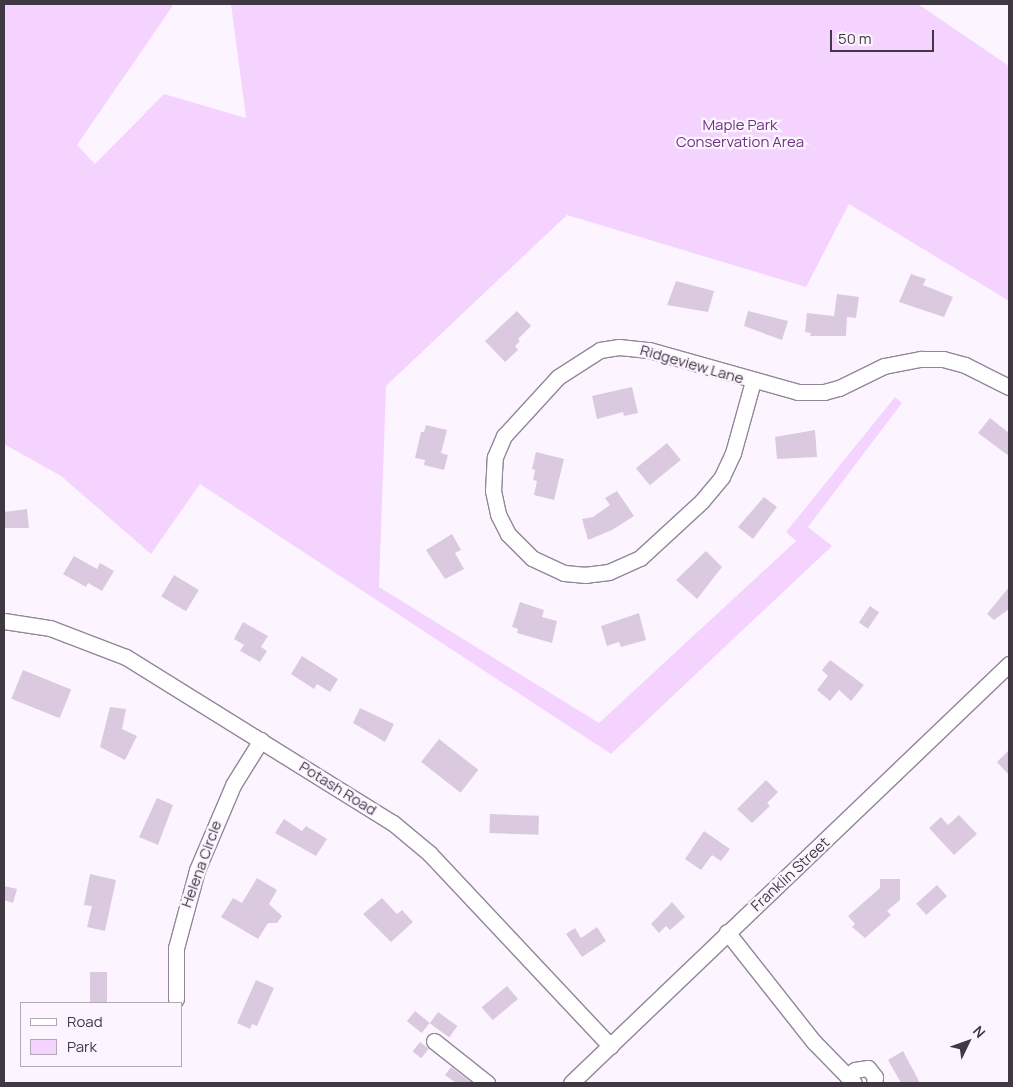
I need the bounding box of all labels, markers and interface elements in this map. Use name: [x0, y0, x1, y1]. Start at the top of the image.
scale bar: [833, 20, 937, 52]
text: 50 m: [838, 28, 872, 49]
park label: Maple Park Conservation Area: [676, 115, 804, 150]
street label: Ridgeview Lane: [638, 341, 746, 387]
street label: Potash Road: [296, 757, 380, 819]
street label: Helena Circle: [177, 818, 225, 910]
street label: Franklin Street: [747, 833, 833, 915]
legend: [20, 1002, 182, 1067]
text: Road: [67, 1011, 103, 1032]
north arrow: [943, 1017, 993, 1067]
text: N: [969, 1022, 990, 1042]
text: Park: [67, 1036, 97, 1057]

